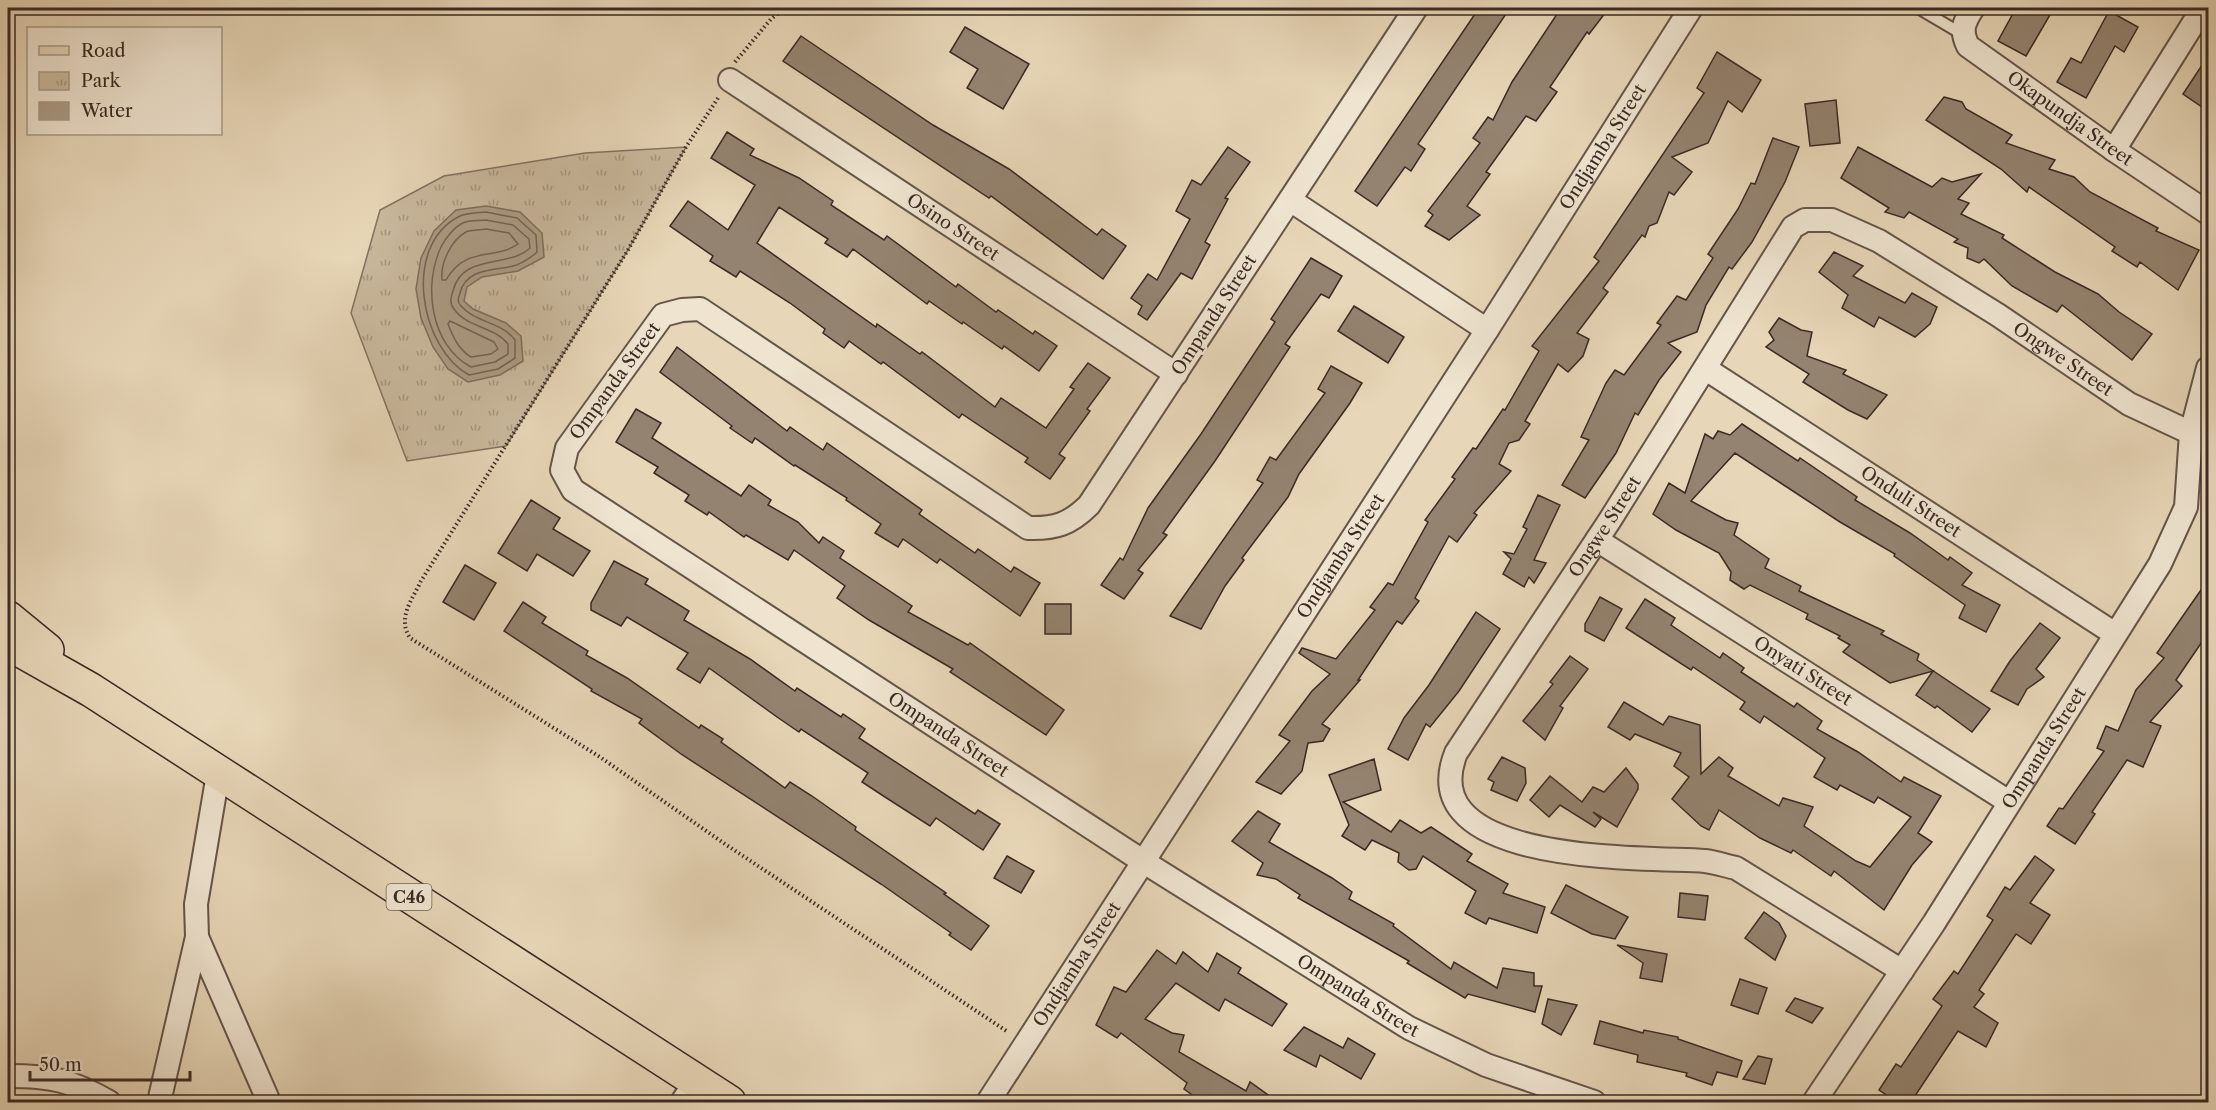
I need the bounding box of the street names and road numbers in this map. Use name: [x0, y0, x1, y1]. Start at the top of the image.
street label: Okapundja Street: [2003, 66, 2138, 171]
street label: Ondjamba Street: [1555, 79, 1651, 214]
street label: Osino Street: [902, 188, 1004, 266]
street label: Ompanda Street: [1167, 250, 1262, 380]
street label: Ongwe Street: [2009, 317, 2118, 401]
street label: Ompanda Street: [565, 318, 665, 444]
street label: Onduli Street: [1857, 461, 1966, 543]
street label: Ongwe Street: [1564, 471, 1646, 582]
street label: Ondjamba Street: [1292, 489, 1390, 623]
street label: Onyati Street: [1749, 631, 1857, 711]
street label: Ompanda Street: [1997, 683, 2091, 813]
street label: Ompanda Street: [884, 687, 1013, 782]
road number: C46: [386, 884, 432, 910]
street label: Ondjamba Street: [1029, 897, 1126, 1031]
street label: Ompanda Street: [1293, 950, 1423, 1042]

